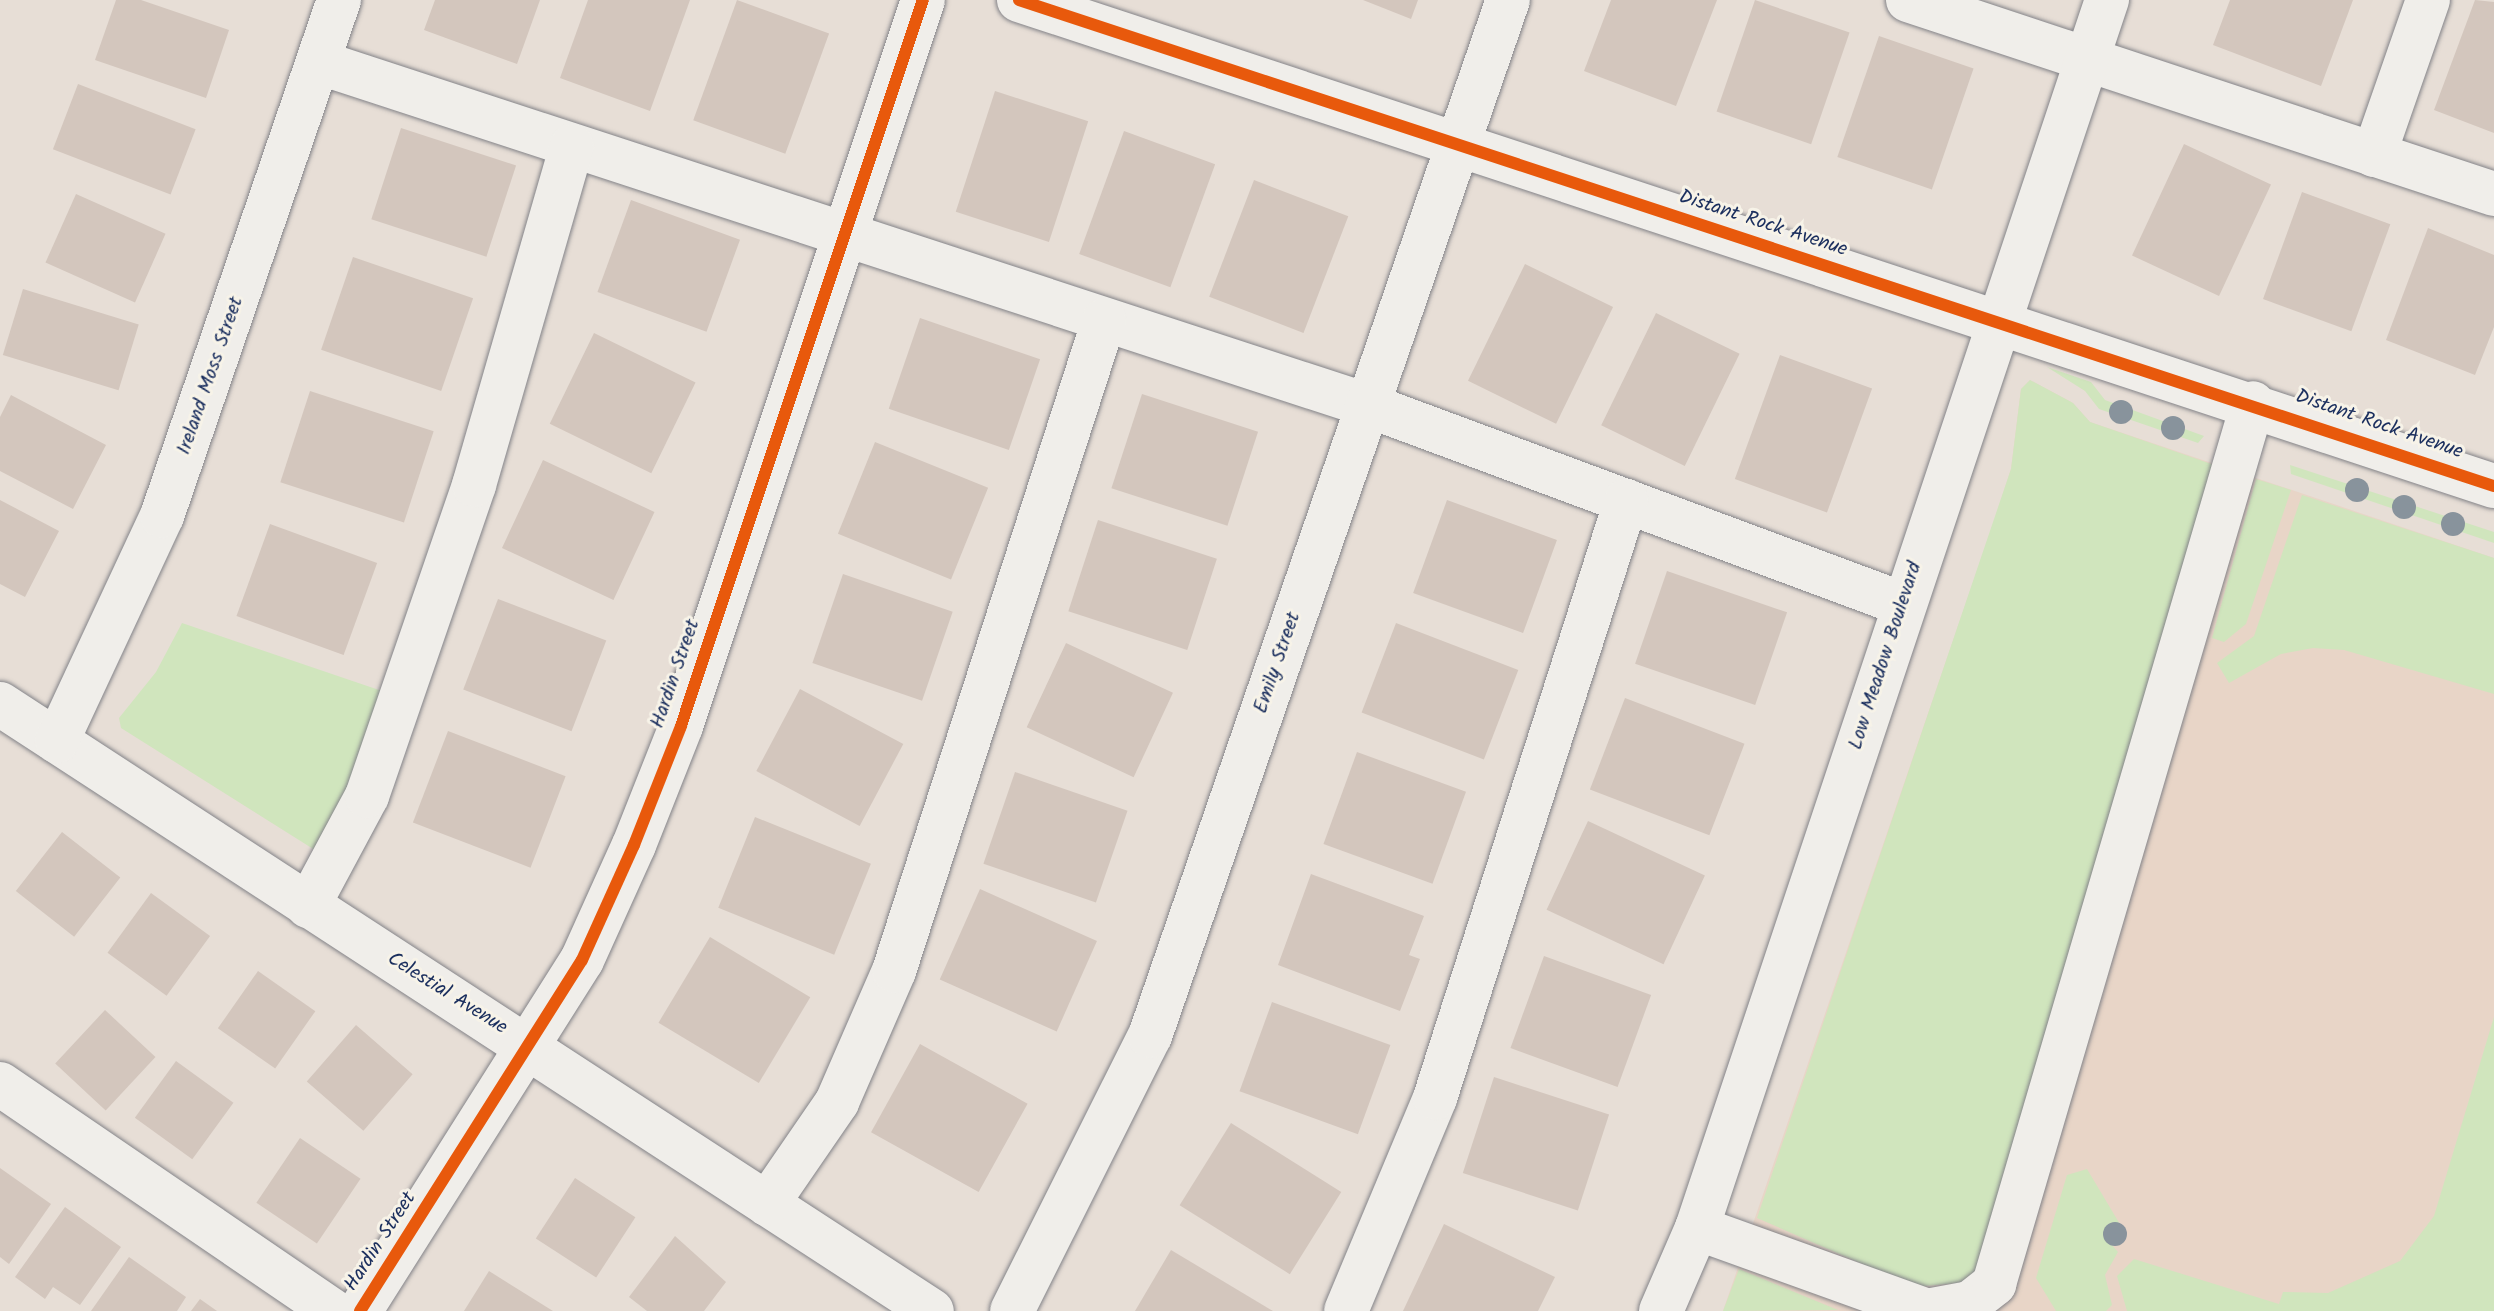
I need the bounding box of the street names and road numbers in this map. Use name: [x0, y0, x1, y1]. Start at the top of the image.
street label: Distant Rock Avenue: [1676, 185, 1850, 263]
street label: Ireland Moss Street: [173, 294, 249, 458]
street label: Distant Rock Avenue: [2292, 385, 2466, 465]
street label: Low Meadow Boulevard: [1844, 559, 1928, 753]
street label: Emily Street: [1249, 609, 1307, 717]
street label: Hardin Street: [646, 616, 706, 732]
street label: Celestial Avenue: [383, 948, 511, 1040]
street label: Hardin Street: [340, 1188, 422, 1296]

